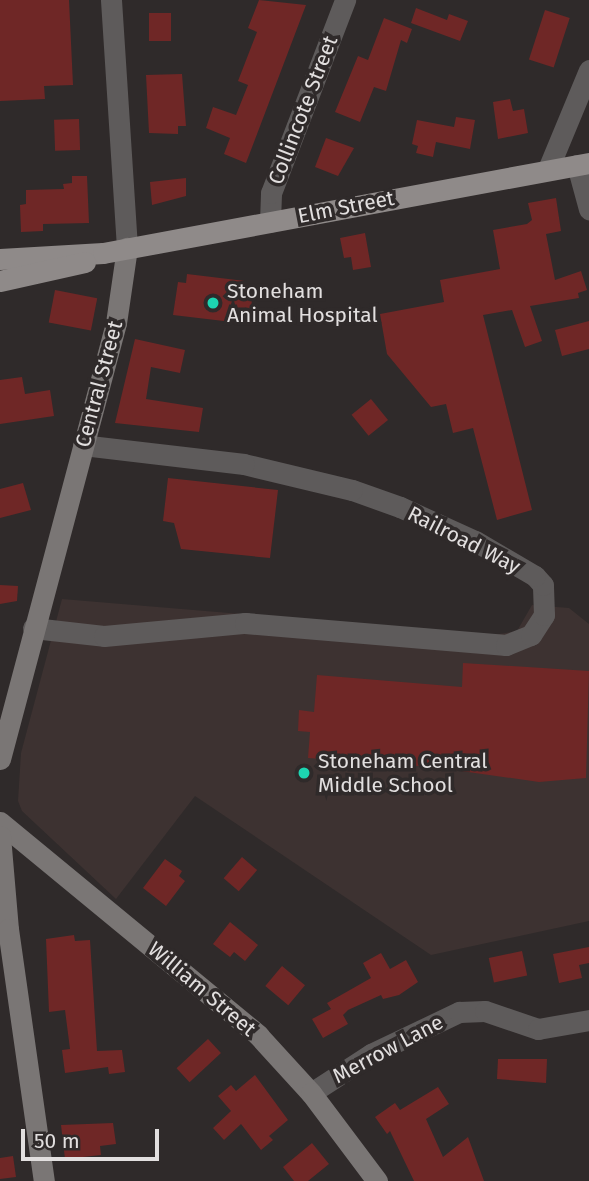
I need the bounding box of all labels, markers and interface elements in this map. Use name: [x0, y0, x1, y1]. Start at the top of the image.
street label: Collincote Street: [263, 32, 343, 188]
street label: Elm Street: [296, 185, 396, 229]
place label: Stoneham Animal Hospital: [227, 278, 378, 328]
marker: Stoneham Animal Hospital: [205, 295, 221, 311]
street label: Central Street: [70, 318, 128, 450]
street label: Railroad Way: [403, 501, 525, 579]
place label: Stoneham Central Middle School: [318, 748, 487, 798]
marker: Stoneham Central Middle School: [296, 765, 312, 781]
street label: William Street: [143, 936, 261, 1042]
street label: Merrow Lane: [328, 1009, 448, 1089]
scale bar: [24, 1114, 163, 1158]
text: 50 m: [34, 1128, 80, 1154]

